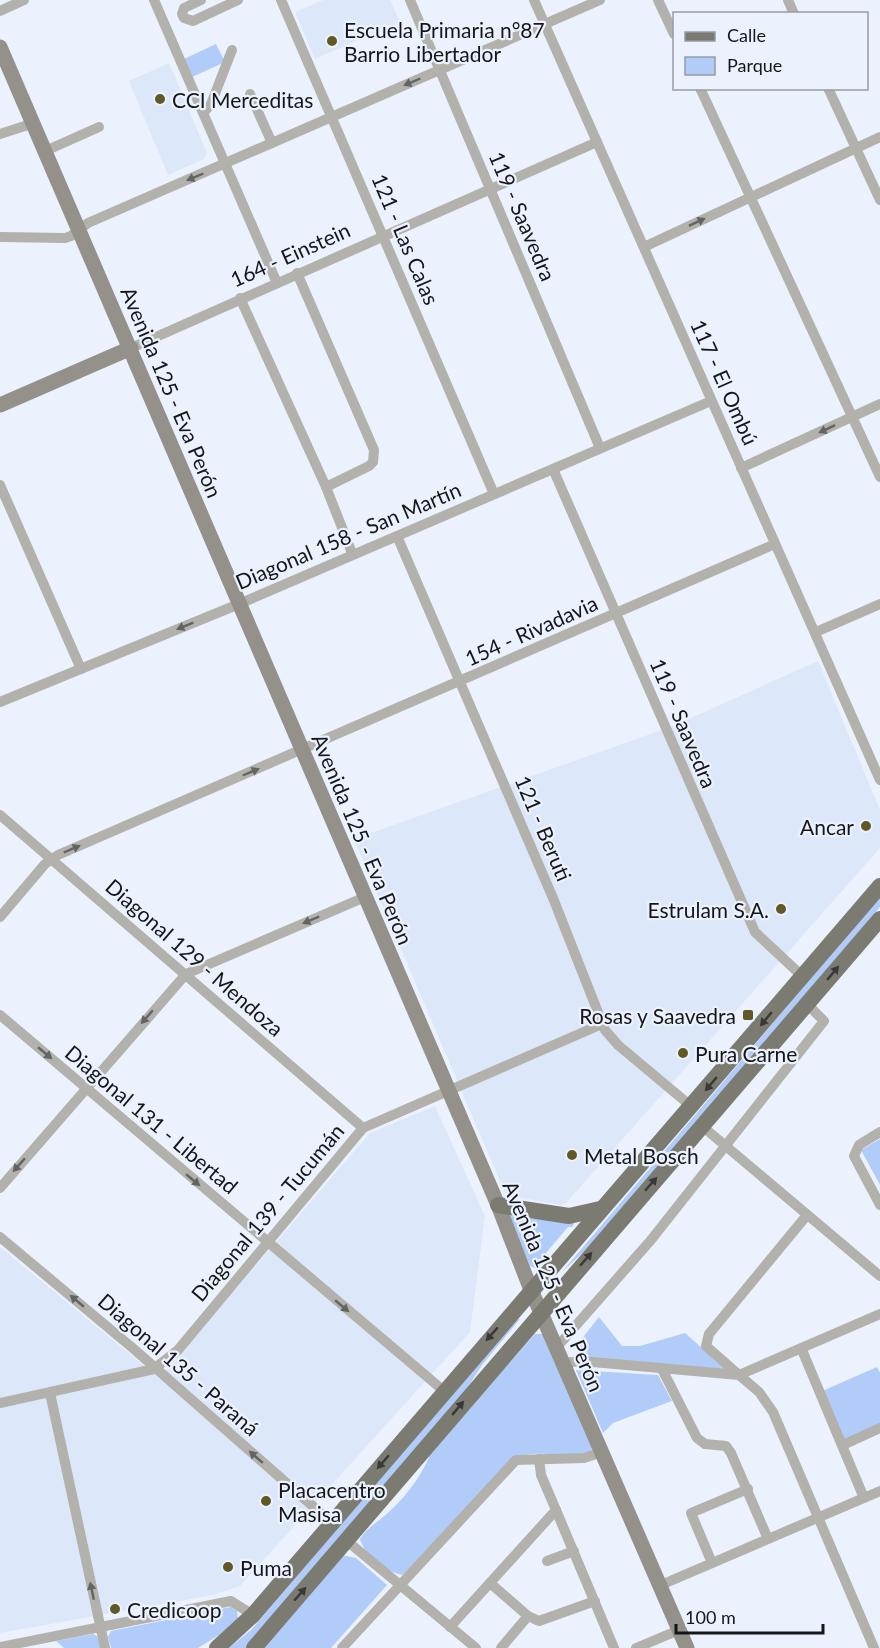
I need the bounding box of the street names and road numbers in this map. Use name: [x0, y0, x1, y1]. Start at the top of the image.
street label: 119 - Saavedra: [484, 147, 562, 285]
street label: 121 - Las Calas: [367, 170, 445, 308]
street label: 164 - Einstein: [226, 216, 354, 292]
street label: Avenida 125 - Eva Perón: [116, 283, 228, 501]
street label: 117 - El Ombú: [686, 315, 764, 449]
street label: Diagonal 158 - San Martín: [232, 476, 464, 594]
street label: 154 - Rivadavia: [461, 590, 601, 670]
street label: 119 - Saavedra: [645, 654, 723, 792]
street label: Avenida 125 - Eva Perón: [307, 730, 419, 948]
street label: 121 - Beruti: [511, 772, 577, 884]
street label: Diagonal 129 - Mendoza: [101, 873, 289, 1041]
street label: Diagonal 131 - Libertad: [61, 1040, 243, 1198]
street label: Diagonal 139 - Tucumán: [185, 1118, 349, 1306]
street label: Avenida 125 - Eva Perón: [498, 1177, 610, 1395]
street label: Diagonal 135 - Paraná: [94, 1288, 264, 1440]

